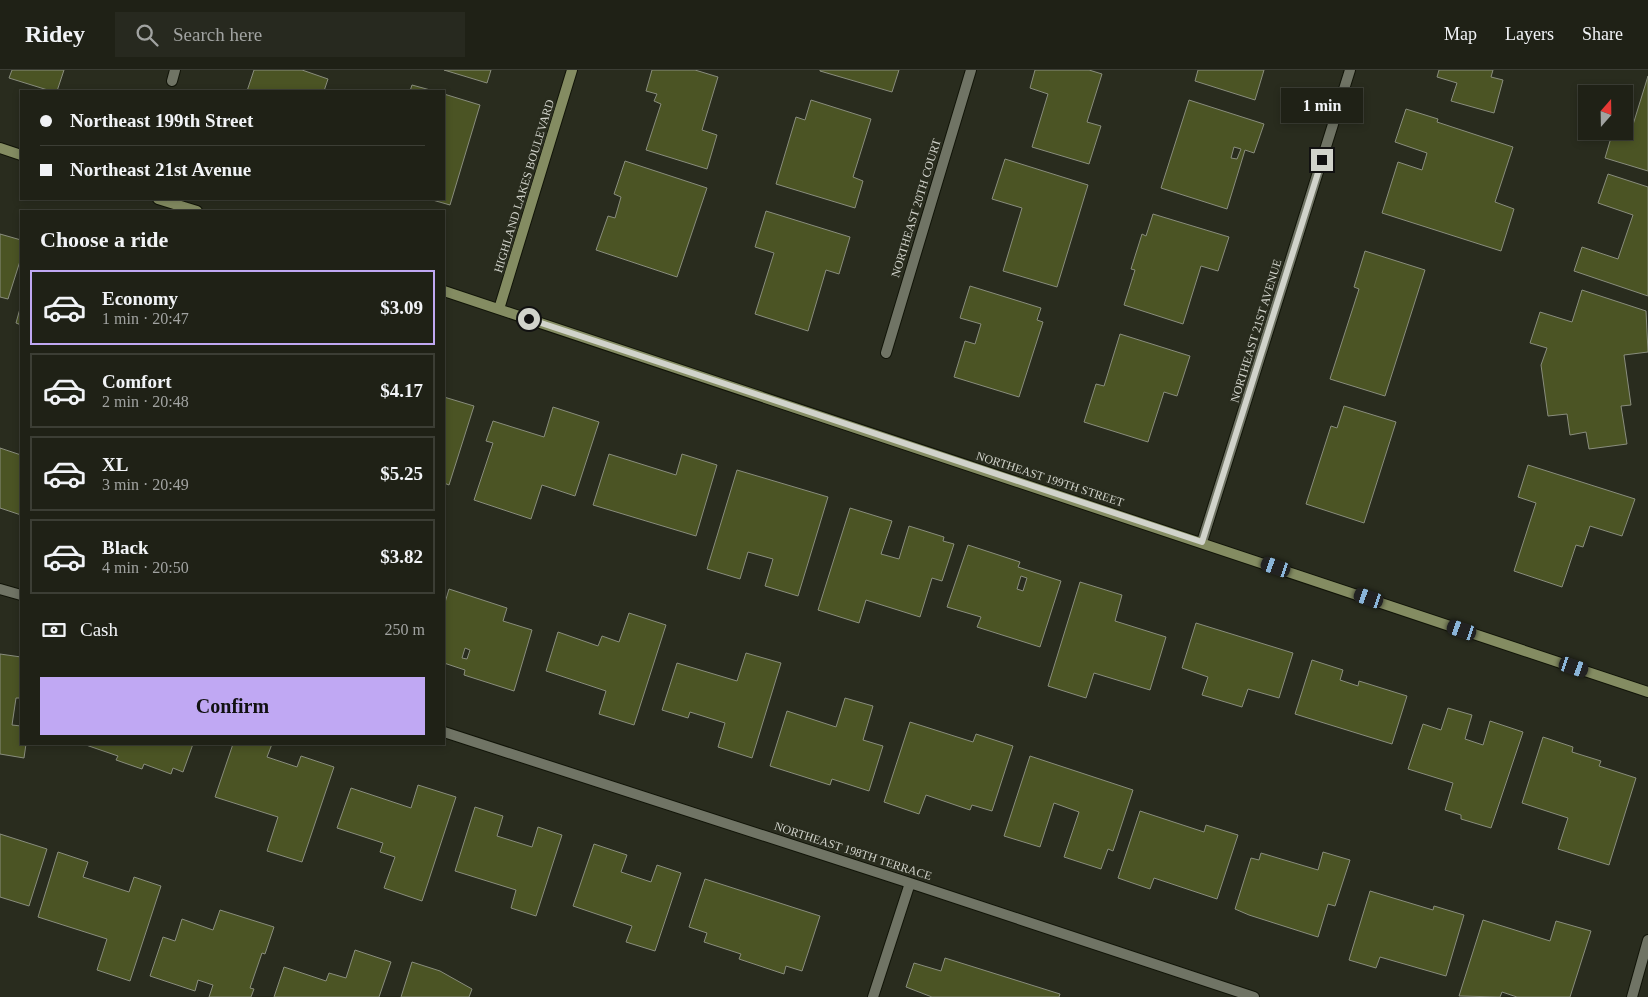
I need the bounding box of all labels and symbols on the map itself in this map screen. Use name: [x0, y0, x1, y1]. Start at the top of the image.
north arrow: [1578, 85, 1632, 140]
callout: 1 min: [1281, 88, 1363, 122]
street label: HIGHLAND LAKES BOULEVARD: [491, 97, 557, 274]
street label: NORTHEAST 20TH COURT: [888, 136, 944, 279]
route end: [1311, 149, 1333, 171]
street label: NORTHEAST 21ST AVENUE: [1227, 258, 1285, 404]
route start: [518, 308, 540, 330]
street label: NORTHEAST 199TH STREET: [974, 448, 1126, 510]
car: [1259, 555, 1292, 579]
car: [1352, 586, 1385, 610]
car: [1445, 618, 1478, 642]
car: [1557, 655, 1590, 679]
street label: NORTHEAST 198TH TERRACE: [772, 819, 934, 883]

